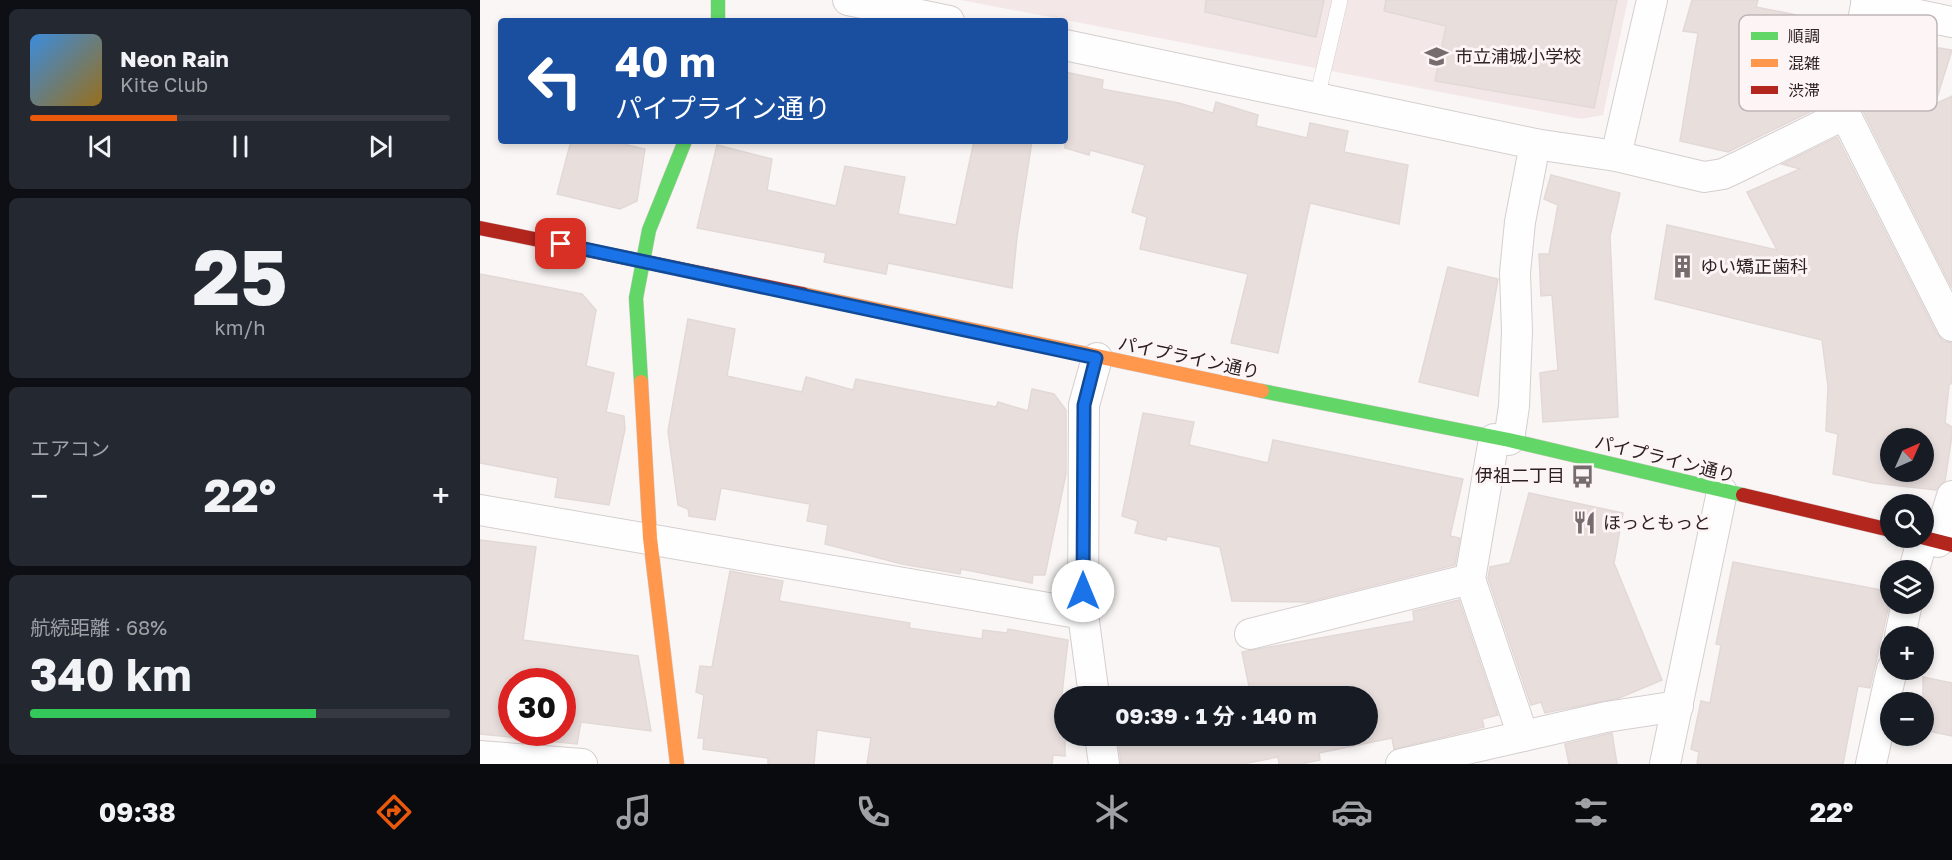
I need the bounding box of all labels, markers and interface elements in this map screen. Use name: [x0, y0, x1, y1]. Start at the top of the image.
legend: [1739, 15, 1937, 111]
text: 順調: [1788, 26, 1820, 46]
text: 40 m: [615, 36, 716, 86]
icon: left: [516, 42, 594, 120]
school or university icon: 市立浦城小学校: [1424, 44, 1450, 70]
text: Neon Rain: [120, 45, 229, 72]
place label: 市立浦城小学校: [1455, 45, 1581, 67]
text: 混雑: [1788, 53, 1820, 73]
text: Kite Club: [120, 72, 208, 96]
text: 渋滞: [1788, 80, 1820, 100]
text: パイプライン通り: [615, 92, 831, 124]
icon: previous: [84, 130, 117, 163]
icon: pause: [224, 130, 257, 163]
icon: next: [364, 130, 397, 163]
pin: [535, 218, 586, 269]
icon: arrive: [544, 227, 577, 260]
text: 25: [192, 229, 288, 322]
building icon: ゆい矯正歯科: [1669, 254, 1695, 280]
place label: ゆい矯正歯科: [1700, 255, 1808, 277]
text: km/h: [215, 315, 265, 339]
street label: パイプライン通り: [1116, 331, 1262, 383]
north arrow: [1880, 428, 1934, 482]
map controls: [1880, 428, 1934, 746]
street label: パイプライン通り: [1593, 430, 1738, 486]
text: エアコン: [30, 436, 110, 460]
bus stop icon: 伊祖二丁目: [1570, 463, 1596, 489]
place label: 伊祖二丁目: [1475, 464, 1565, 486]
text: 22°: [204, 468, 276, 522]
text: −: [30, 476, 48, 515]
text: +: [432, 476, 450, 515]
button: search: [1880, 494, 1934, 548]
restaurant icon: ほっともっと: [1572, 510, 1598, 536]
place label: ほっともっと: [1603, 511, 1711, 533]
position arrow: [1051, 559, 1115, 623]
button: layers: [1880, 560, 1934, 614]
text: 航続距離 · 68%: [30, 615, 167, 639]
button: +: [1880, 626, 1934, 680]
text: 340 km: [30, 647, 192, 701]
speed limit sign: 30: [498, 668, 576, 746]
button: −: [1880, 692, 1934, 746]
text: 09:39 · 1 分 · 140 m: [1115, 702, 1317, 729]
icon: directions: [373, 791, 415, 833]
icon: music: [613, 791, 655, 833]
icon: phone: [852, 791, 894, 833]
icon: climate: [1091, 791, 1133, 833]
icon: car: [1331, 791, 1373, 833]
icon: filters: [1570, 791, 1612, 833]
text: 09:38: [99, 796, 176, 828]
text: 22°: [1810, 796, 1853, 828]

